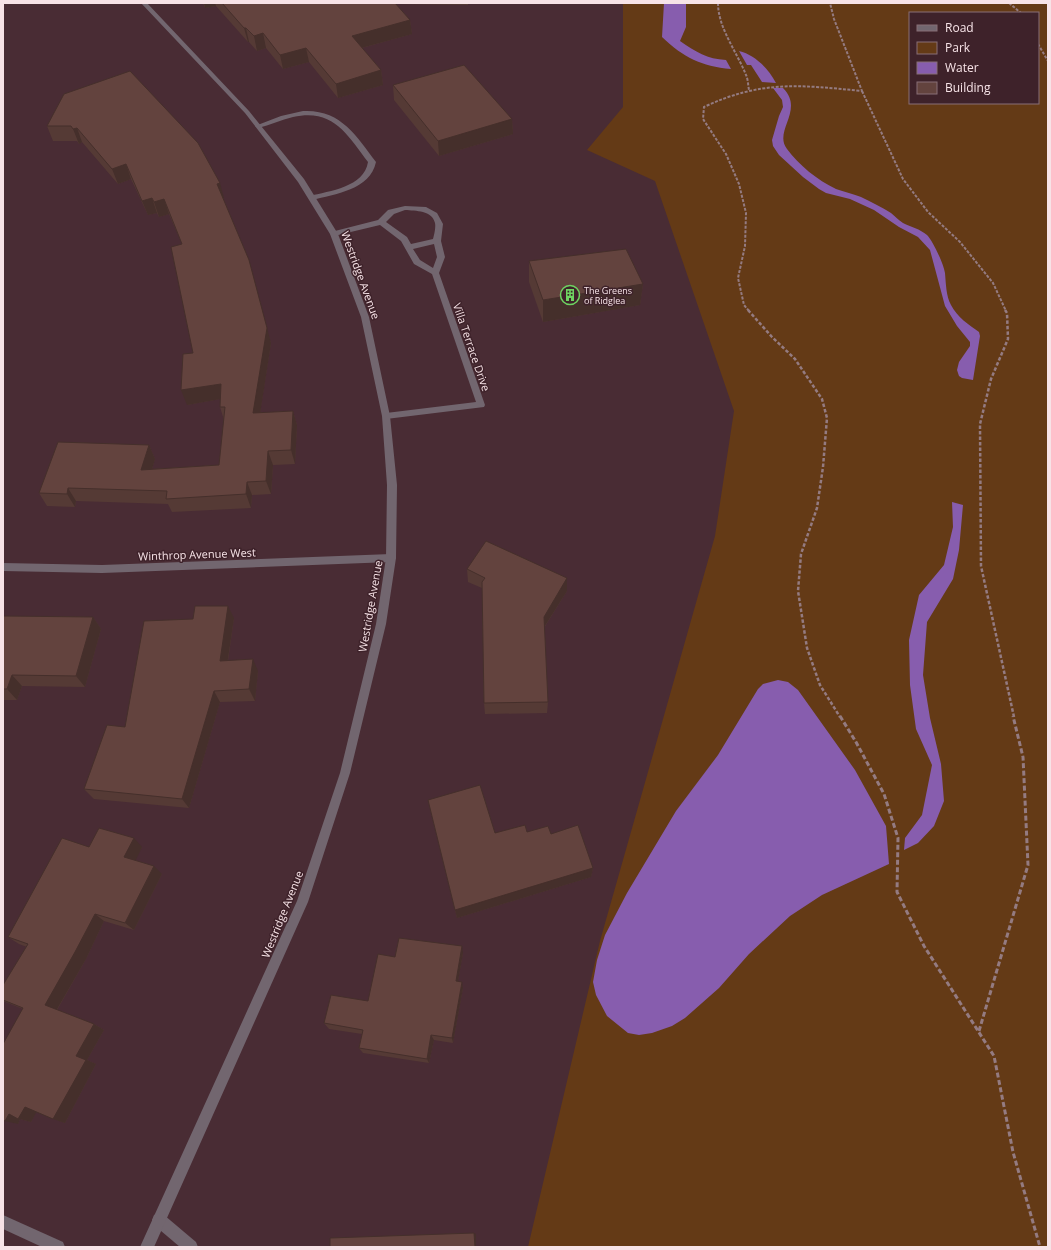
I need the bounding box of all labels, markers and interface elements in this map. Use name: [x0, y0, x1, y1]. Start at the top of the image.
legend: [909, 12, 1039, 104]
text: Road: [945, 19, 974, 36]
text: Park: [945, 39, 971, 56]
text: Water: [945, 59, 979, 76]
text: Building: [945, 79, 991, 96]
street label: Westridge Avenue: [338, 229, 384, 321]
building icon: The Greens of Ridglea: [559, 284, 581, 306]
place label: The Greens of Ridglea: [584, 284, 632, 307]
street label: Villa Terrace Drive: [450, 301, 494, 393]
street label: Winthrop Avenue West: [138, 544, 256, 564]
street label: Westridge Avenue: [355, 559, 385, 653]
street label: Westridge Avenue: [258, 868, 306, 960]

